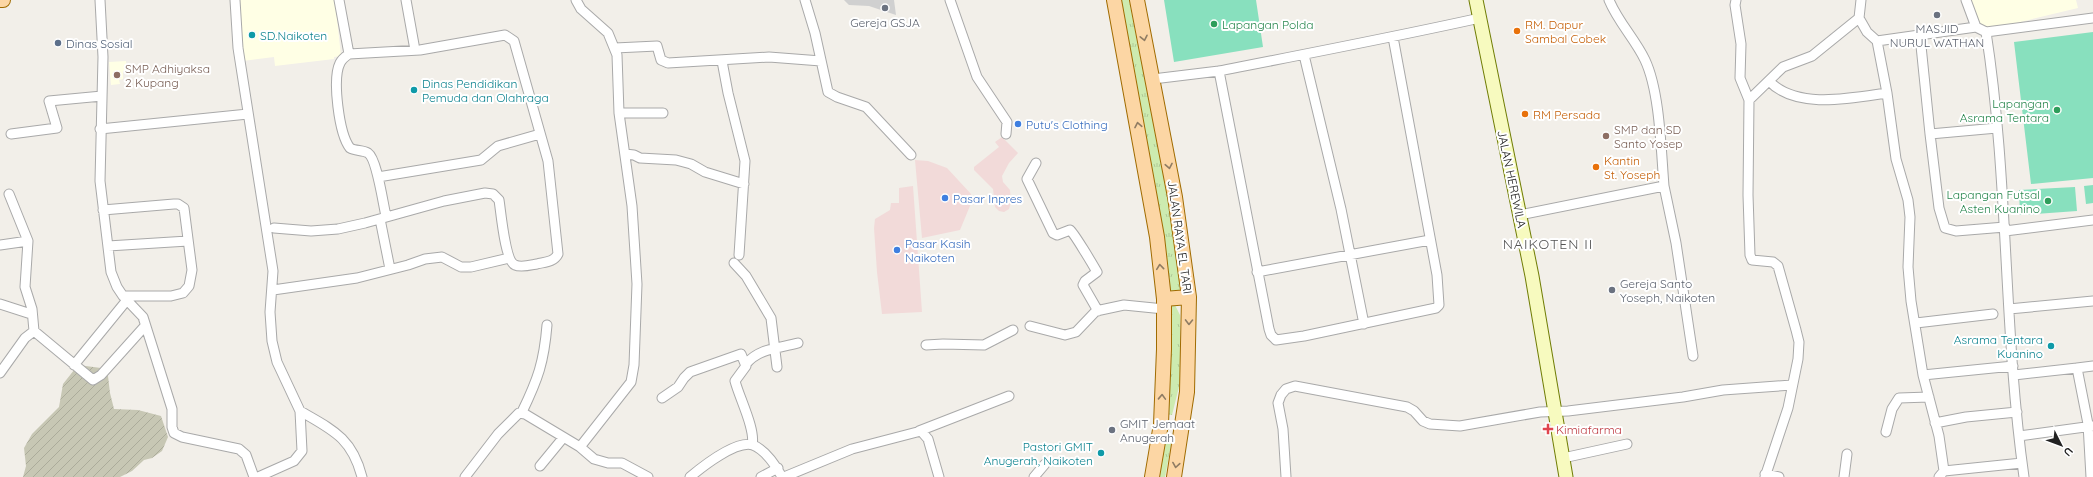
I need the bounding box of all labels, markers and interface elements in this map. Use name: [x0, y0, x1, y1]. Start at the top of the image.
marker: Gereja GSJA: [880, 3, 890, 13]
marker: MASJID NURUL WATHAN: [1932, 10, 1942, 20]
place label: Gereja GSJA: [850, 15, 920, 30]
place label: Lapangan Polda: [1222, 17, 1314, 32]
place label: RM. Dapur Sambal Cobek: [1525, 17, 1606, 46]
marker: Lapangan Polda: [1209, 19, 1219, 29]
place label: MASJID NURUL WATHAN: [1890, 21, 1984, 50]
marker: RM. Dapur Sambal Cobek: [1512, 26, 1522, 36]
place label: SD.Naikoten: [260, 28, 327, 43]
marker: SD.Naikoten: [247, 30, 257, 40]
one-way arrow: [1140, 35, 1148, 41]
place label: Dinas Sosial: [66, 36, 133, 51]
marker: Dinas Sosial: [53, 38, 63, 48]
place label: SMP Adhiyaksa 2 Kupang: [125, 61, 210, 90]
marker: SMP Adhiyaksa 2 Kupang: [112, 70, 122, 80]
place label: Dinas Pendidikan Pemuda dan Olahraga: [422, 76, 549, 105]
marker: Dinas Pendidikan Pemuda dan Olahraga: [409, 85, 419, 95]
place label: Lapangan Asrama Tentara: [1960, 96, 2049, 125]
marker: Lapangan Asrama Tentara: [2052, 105, 2062, 115]
place label: RM Persada: [1533, 107, 1600, 122]
marker: RM Persada: [1520, 109, 1530, 119]
place label: Putu's Clothing: [1026, 117, 1108, 132]
marker: Putu's Clothing: [1013, 119, 1023, 129]
one-way arrow: [1134, 122, 1142, 128]
place label: SMP dan SD Santo Yosep: [1614, 122, 1683, 151]
street label: JALAN HEREWILA: [1494, 129, 1530, 230]
marker: SMP dan SD Santo Yosep: [1601, 131, 1611, 141]
place label: Kantin St. Yoseph: [1604, 153, 1660, 182]
marker: Kantin St. Yoseph: [1591, 162, 1601, 172]
one-way arrow: [1164, 163, 1173, 169]
street label: JALAN RAYA EL TARI: [1165, 179, 1195, 295]
place label: Lapangan Futsal Asten Kuanino: [1946, 187, 2040, 216]
place label: Pasar Inpres: [953, 191, 1023, 206]
marker: Pasar Inpres: [940, 193, 950, 203]
marker: Lapangan Futsal Asten Kuanino: [2043, 196, 2053, 206]
district label: NAIKOTEN II: [1503, 235, 1593, 253]
place label: Pasar Kasih Naikoten: [905, 236, 971, 265]
marker: Pasar Kasih Naikoten: [892, 245, 902, 255]
one-way arrow: [1156, 264, 1165, 270]
place label: Gereja Santo Yoseph, Naikoten: [1620, 276, 1715, 305]
marker: Gereja Santo Yoseph, Naikoten: [1607, 285, 1617, 295]
one-way arrow: [1185, 319, 1193, 325]
place label: Asrama Tentara Kuanino: [1954, 332, 2043, 361]
marker: Asrama Tentara Kuanino: [2046, 341, 2056, 351]
one-way arrow: [1158, 394, 1167, 400]
place label: GMIT Jemaat Anugerah: [1120, 416, 1195, 445]
place label: Kimiafarma: [1556, 422, 1622, 437]
marker: Kimiafarma: [1543, 424, 1553, 434]
marker: GMIT Jemaat Anugerah: [1107, 425, 1117, 435]
north arrow: [2041, 425, 2081, 465]
place label: Pastori GMIT Anugerah, Naikoten: [984, 439, 1093, 468]
text: U: [2061, 444, 2076, 459]
marker: Pastori GMIT Anugerah, Naikoten: [1096, 448, 1106, 458]
one-way arrow: [1172, 462, 1180, 468]

